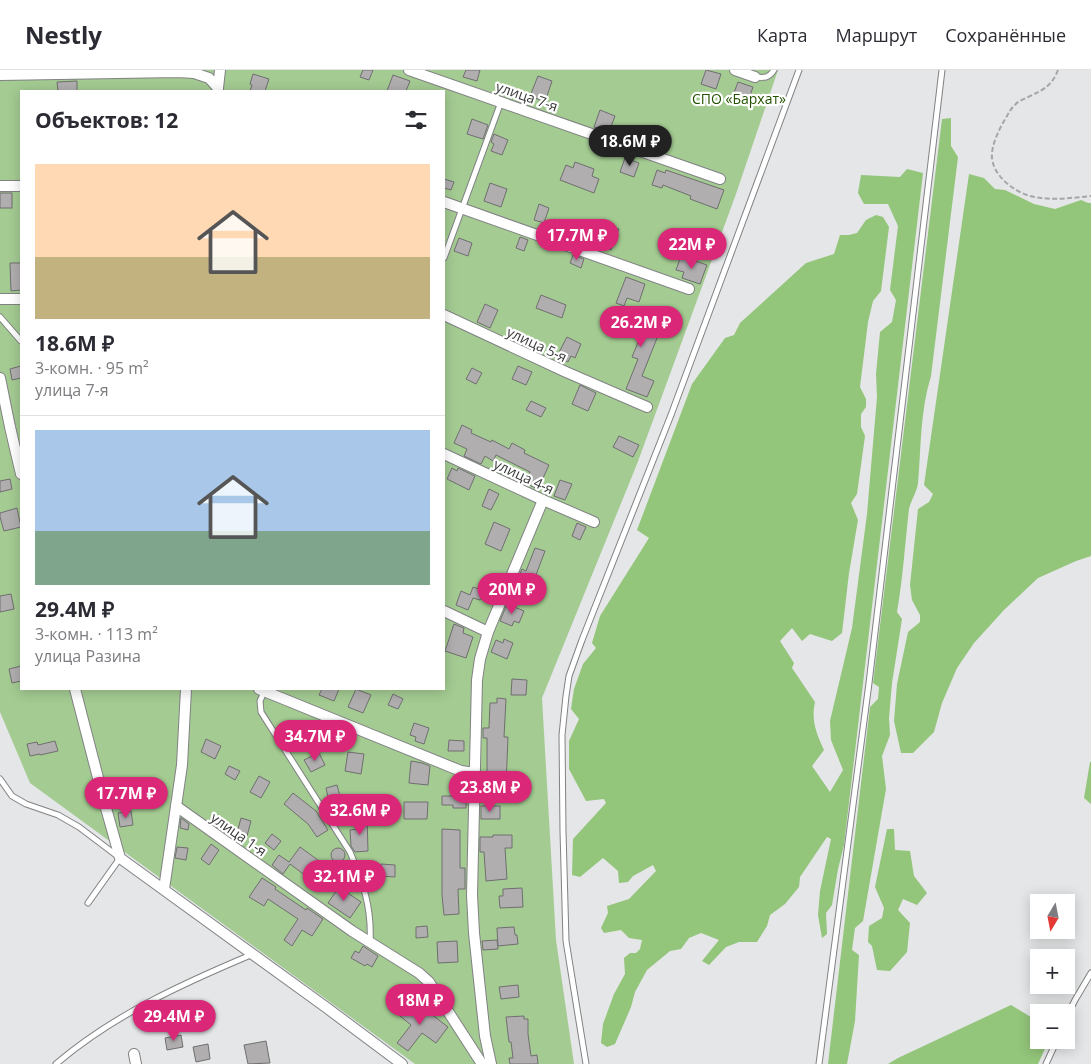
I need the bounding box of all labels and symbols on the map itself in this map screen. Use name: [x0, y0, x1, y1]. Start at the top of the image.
street label: улица 7-я: [493, 77, 561, 115]
park label: СПО «Бархат»: [692, 89, 786, 108]
pin: 18.6M ₽: [584, 124, 676, 167]
pin: 17.7M ₽: [531, 218, 623, 261]
pin: 22M ₽: [657, 228, 727, 270]
pin: 26.2M ₽: [595, 306, 687, 348]
street label: улица 5-я: [504, 322, 570, 366]
street label: улица 4-я: [491, 454, 557, 498]
pin: 20M ₽: [477, 572, 547, 615]
pin: 34.7M ₽: [269, 720, 361, 762]
pin: 23.8M ₽: [444, 770, 536, 813]
pin: 17.7M ₽: [80, 776, 172, 819]
pin: 32.6M ₽: [314, 794, 406, 836]
street label: улица 1-я: [207, 808, 271, 860]
pin: 32.1M ₽: [298, 860, 390, 902]
north arrow: [1030, 894, 1075, 939]
pin: 18M ₽: [385, 984, 455, 1026]
pin: 29.4M ₽: [128, 1000, 220, 1042]

